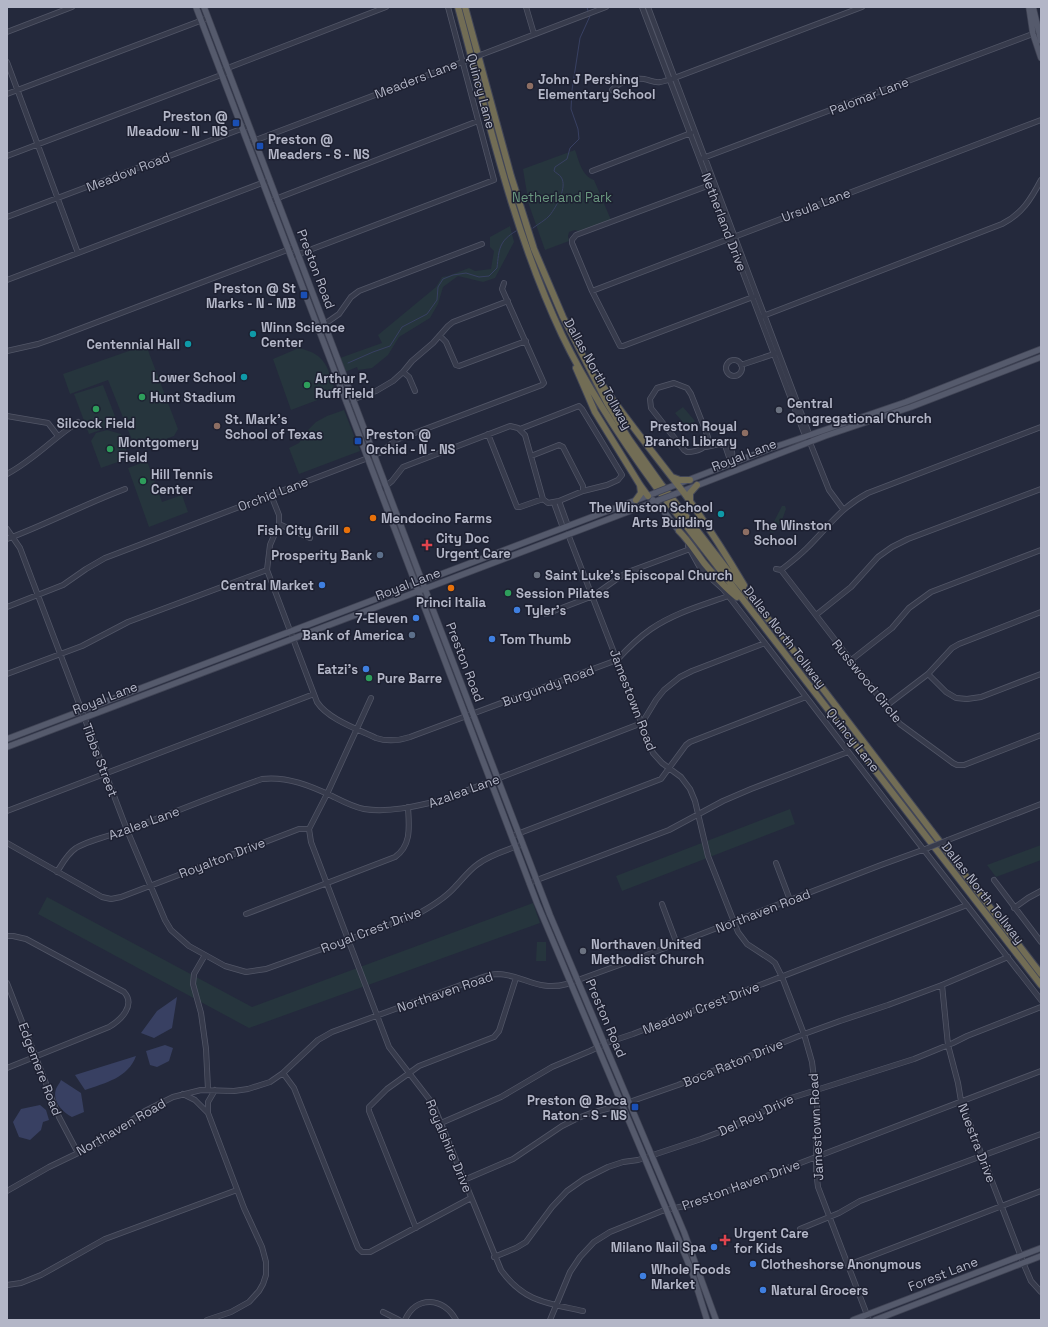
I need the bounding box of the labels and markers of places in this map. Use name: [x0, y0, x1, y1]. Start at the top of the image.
place label: John J Pershing Elementary School: [538, 71, 655, 103]
marker: John J Pershing Elementary School: [525, 81, 535, 91]
place label: Preston @ Meadow - N - NS: [127, 108, 228, 140]
marker: Preston @ Meadow - N - NS: [231, 118, 241, 128]
place label: Preston @ Meaders - S - NS: [268, 131, 370, 163]
marker: Preston @ Meaders - S - NS: [255, 141, 265, 151]
place label: Preston @ St Marks - N - MB: [206, 280, 296, 312]
marker: Preston @ St Marks - N - MB: [299, 290, 309, 300]
place label: Winn Science Center: [261, 319, 345, 351]
marker: Winn Science Center: [248, 329, 258, 339]
place label: Centennial Hall: [86, 336, 180, 353]
marker: Centennial Hall: [183, 339, 193, 349]
place label: Lower School: [152, 369, 236, 386]
place label: Arthur P. Ruff Field: [315, 370, 374, 402]
marker: Lower School: [239, 372, 249, 382]
marker: Arthur P. Ruff Field: [302, 380, 312, 390]
place label: Hunt Stadium: [150, 389, 236, 406]
marker: Hunt Stadium: [137, 392, 147, 402]
place label: Central Congregational Church: [787, 395, 932, 427]
marker: Silcock Field: [91, 404, 101, 414]
marker: Central Congregational Church: [774, 405, 784, 415]
place label: St. Mark's School of Texas: [225, 411, 323, 443]
place label: Silcock Field: [57, 415, 135, 432]
place label: Preston Royal Branch Library: [644, 418, 737, 450]
marker: St. Mark's School of Texas: [212, 421, 222, 431]
place label: Preston @ Orchid - N - NS: [366, 426, 456, 458]
marker: Preston Royal Branch Library: [740, 428, 750, 438]
place label: Montgomery Field: [118, 434, 199, 466]
marker: Preston @ Orchid - N - NS: [353, 436, 363, 446]
marker: Montgomery Field: [105, 444, 115, 454]
place label: Hill Tennis Center: [151, 466, 213, 498]
marker: Hill Tennis Center: [138, 476, 148, 486]
place label: The Winston School Arts Building: [589, 499, 713, 531]
marker: The Winston School Arts Building: [716, 509, 726, 519]
place label: Mendocino Farms: [381, 510, 492, 527]
marker: Mendocino Farms: [368, 513, 378, 523]
place label: The Winston School: [754, 517, 832, 549]
place label: Fish City Grill: [257, 522, 339, 539]
marker: Fish City Grill: [342, 525, 352, 535]
marker: The Winston School: [741, 527, 751, 537]
place label: City Doc Urgent Care: [436, 530, 511, 562]
marker: City Doc Urgent Care: [421, 539, 433, 551]
place label: Prosperity Bank: [271, 547, 373, 564]
marker: Prosperity Bank: [375, 550, 385, 560]
place label: Saint Luke's Episcopal Church: [545, 567, 733, 584]
marker: Saint Luke's Episcopal Church: [532, 570, 542, 580]
place label: Central Market: [221, 577, 314, 594]
marker: Central Market: [317, 580, 327, 590]
marker: Princi Italia: [446, 583, 456, 593]
place label: Session Pilates: [516, 585, 610, 602]
marker: Session Pilates: [503, 588, 513, 598]
place label: Princi Italia: [416, 594, 487, 611]
place label: Tyler's: [525, 602, 567, 619]
marker: Tyler's: [512, 605, 522, 615]
place label: 7-Eleven: [355, 610, 408, 627]
marker: 7-Eleven: [411, 613, 421, 623]
place label: Bank of America: [302, 627, 404, 644]
marker: Bank of America: [407, 630, 417, 640]
place label: Tom Thumb: [500, 631, 571, 648]
marker: Tom Thumb: [487, 634, 497, 644]
place label: Eatzi’s: [317, 661, 358, 678]
marker: Eatzi’s: [361, 664, 371, 674]
place label: Pure Barre: [377, 670, 442, 687]
marker: Pure Barre: [364, 673, 374, 683]
place label: Northaven United Methodist Church: [591, 936, 704, 968]
marker: Northaven United Methodist Church: [578, 946, 588, 956]
place label: Preston @ Boca Raton - S - NS: [527, 1092, 627, 1124]
marker: Preston @ Boca Raton - S - NS: [630, 1102, 640, 1112]
place label: Urgent Care for Kids: [734, 1225, 809, 1257]
marker: Urgent Care for Kids: [719, 1234, 731, 1246]
place label: Milano Nail Spa: [611, 1239, 706, 1256]
marker: Milano Nail Spa: [709, 1242, 719, 1252]
place label: Clotheshorse Anonymous: [761, 1256, 921, 1273]
marker: Clotheshorse Anonymous: [748, 1259, 758, 1269]
place label: Whole Foods Market: [651, 1261, 731, 1293]
marker: Whole Foods Market: [638, 1271, 648, 1281]
place label: Natural Grocers: [771, 1282, 869, 1299]
marker: Natural Grocers: [758, 1285, 768, 1295]

